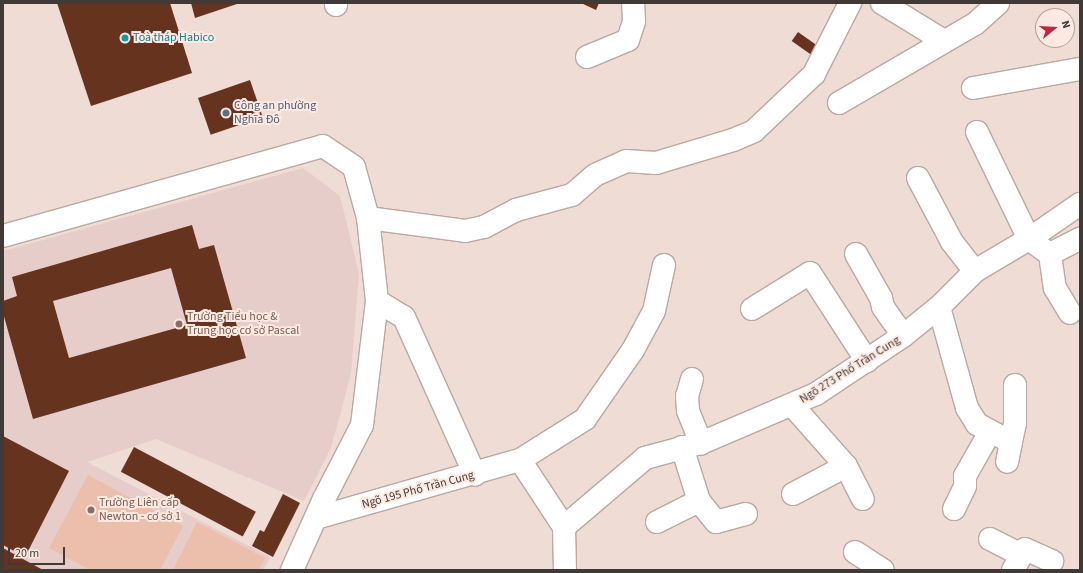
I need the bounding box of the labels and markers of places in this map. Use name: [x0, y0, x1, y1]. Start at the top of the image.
place label: Toà tháp Habico: [133, 31, 214, 45]
marker: Toà tháp Habico: [120, 33, 130, 43]
place label: Công an phường Nghĩa Đô: [234, 99, 316, 127]
marker: Công an phường Nghĩa Đô: [221, 108, 231, 118]
place label: Trường Tiểu học & Trung học cơ sở Pascal: [187, 310, 299, 338]
marker: Trường Tiểu học & Trung học cơ sở Pascal: [174, 319, 184, 329]
place label: Trường Liên cấp Newton - cơ sở 1: [99, 496, 181, 524]
marker: Trường Liên cấp Newton - cơ sở 1: [86, 505, 96, 515]

